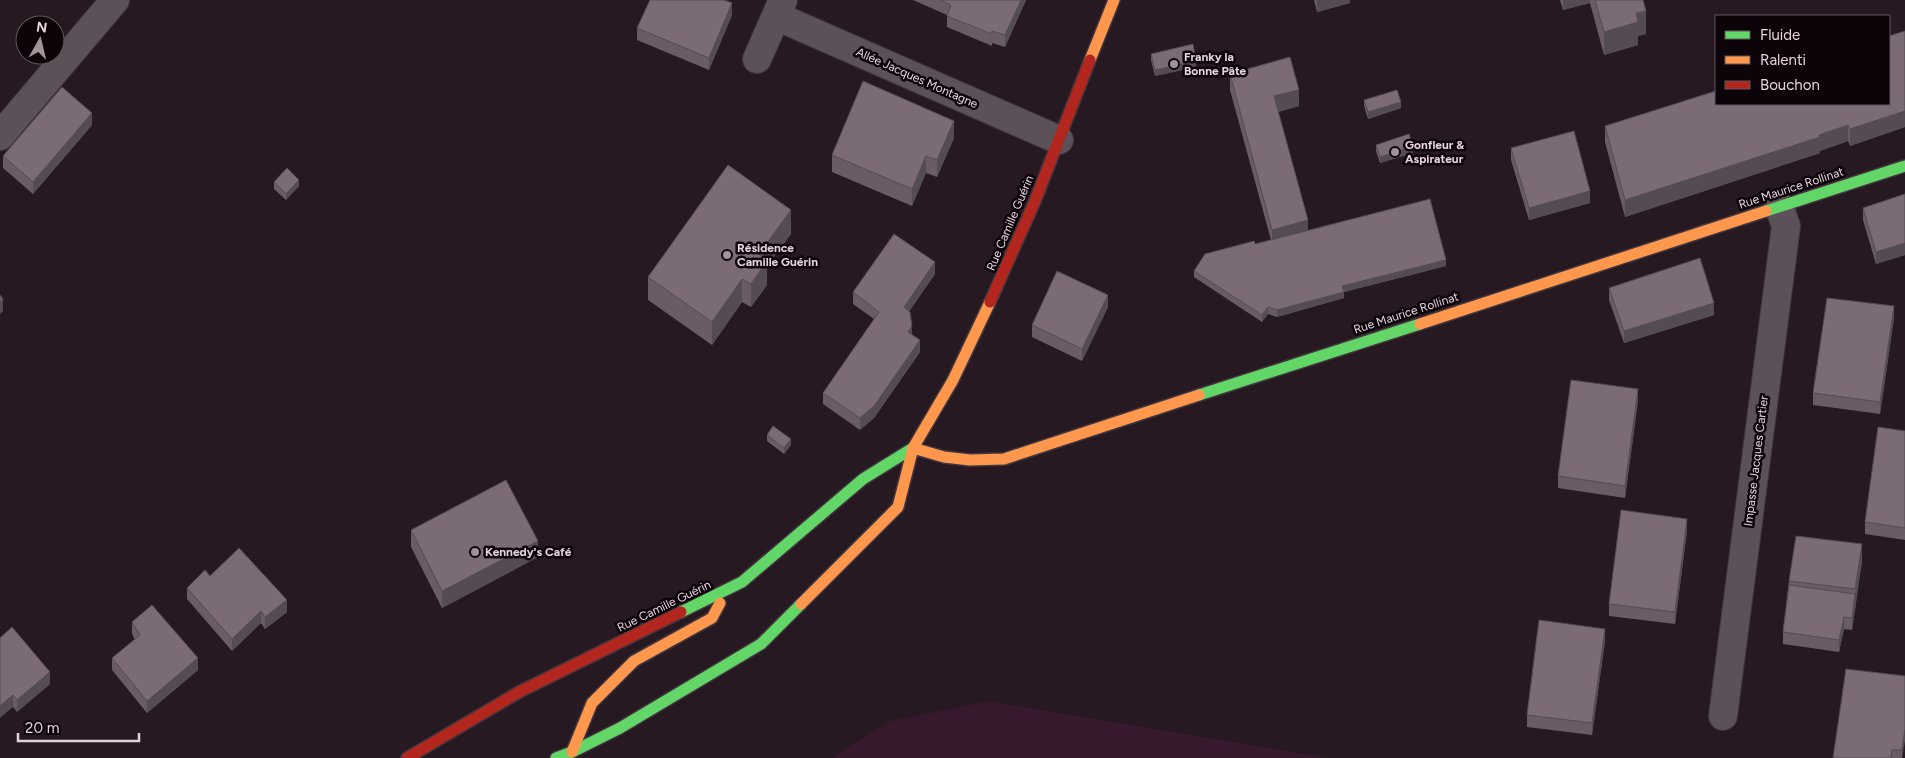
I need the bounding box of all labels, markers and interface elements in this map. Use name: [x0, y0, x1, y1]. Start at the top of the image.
north arrow: [15, 15, 65, 65]
legend: [1715, 15, 1890, 105]
text: N: [35, 18, 48, 37]
text: Fluide: [1760, 26, 1800, 44]
street label: Allée Jacques Montagne: [854, 45, 980, 111]
place label: Franky la Bonne Pâte: [1184, 50, 1247, 78]
text: Ralenti: [1760, 51, 1806, 69]
marker: Franky la Bonne Pâte: [1168, 58, 1180, 70]
text: Bouchon: [1760, 76, 1820, 94]
place label: Gonfleur & Aspirateur: [1405, 138, 1464, 166]
marker: Gonfleur & Aspirateur: [1389, 146, 1401, 158]
street label: Rue Maurice Rollinat: [1737, 164, 1846, 212]
street label: Rue Camille Guérin: [984, 173, 1037, 273]
place label: Résidence Camille Guérin: [737, 241, 818, 269]
marker: Résidence Camille Guérin: [721, 249, 733, 261]
street label: Rue Maurice Rollinat: [1352, 289, 1461, 337]
street label: Impasse Jacques Cartier: [1741, 395, 1771, 527]
place label: Kennedy's Café: [485, 545, 572, 559]
marker: Kennedy's Café: [469, 546, 481, 558]
street label: Rue Camille Guérin: [615, 577, 713, 635]
scale bar: [18, 710, 139, 742]
text: 20 m: [25, 719, 59, 737]

